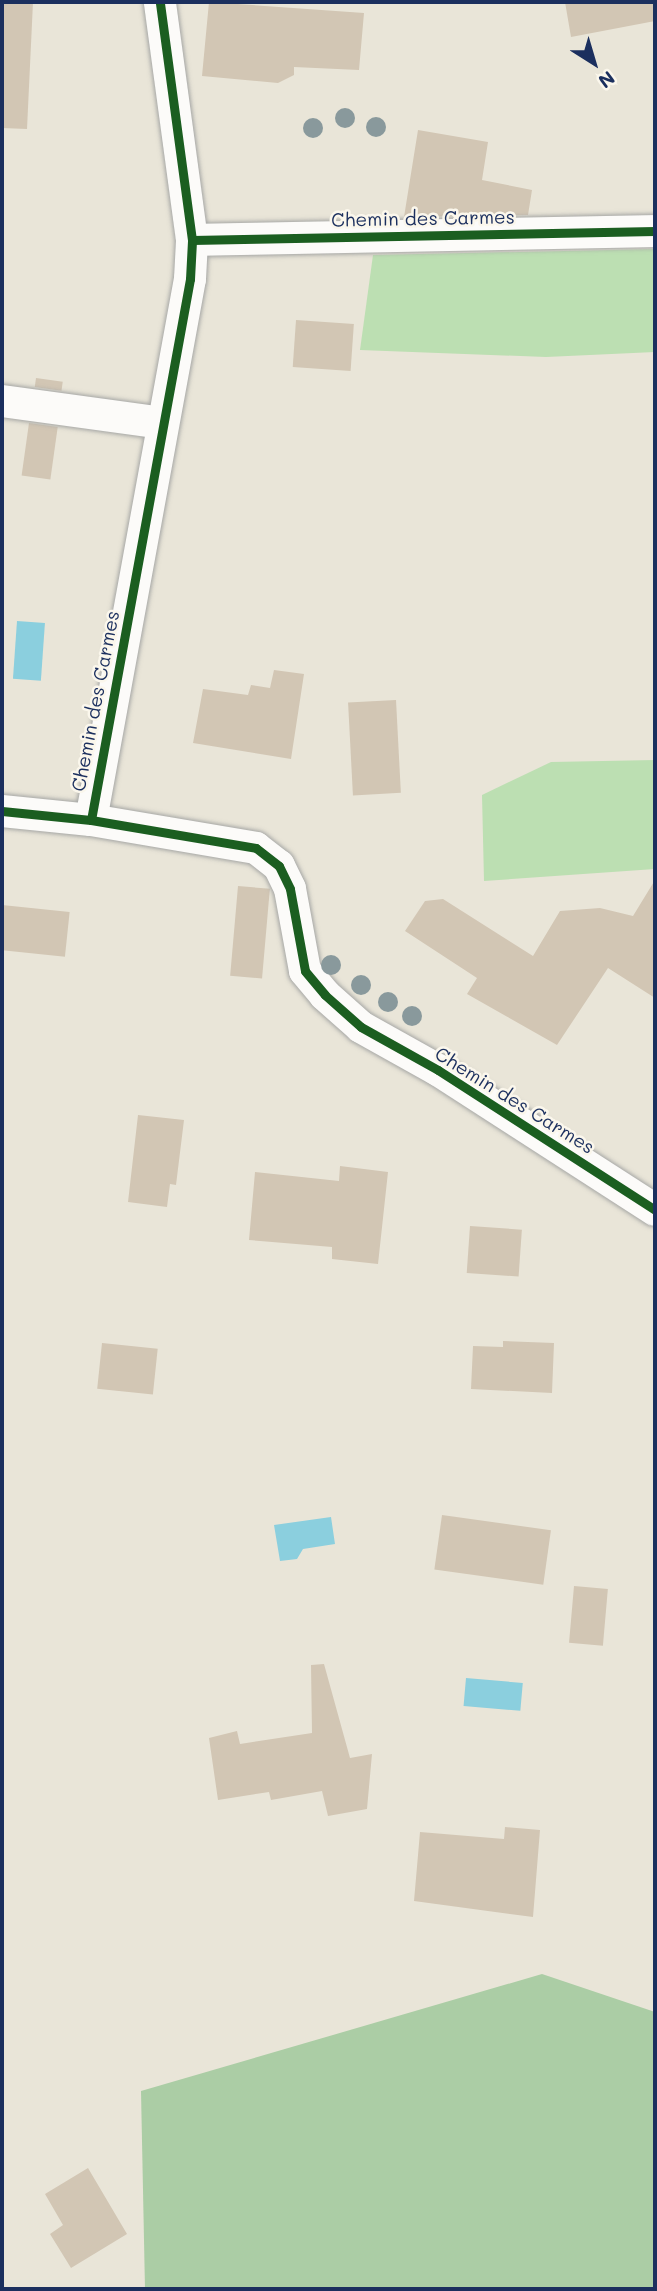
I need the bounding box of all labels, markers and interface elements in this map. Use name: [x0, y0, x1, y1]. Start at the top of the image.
north arrow: [559, 28, 629, 98]
text: N: [594, 66, 620, 94]
street label: Chemin des Carmes: [331, 205, 515, 231]
street label: Chemin des Carmes: [66, 609, 124, 793]
street label: Chemin des Carmes: [431, 1042, 599, 1158]

